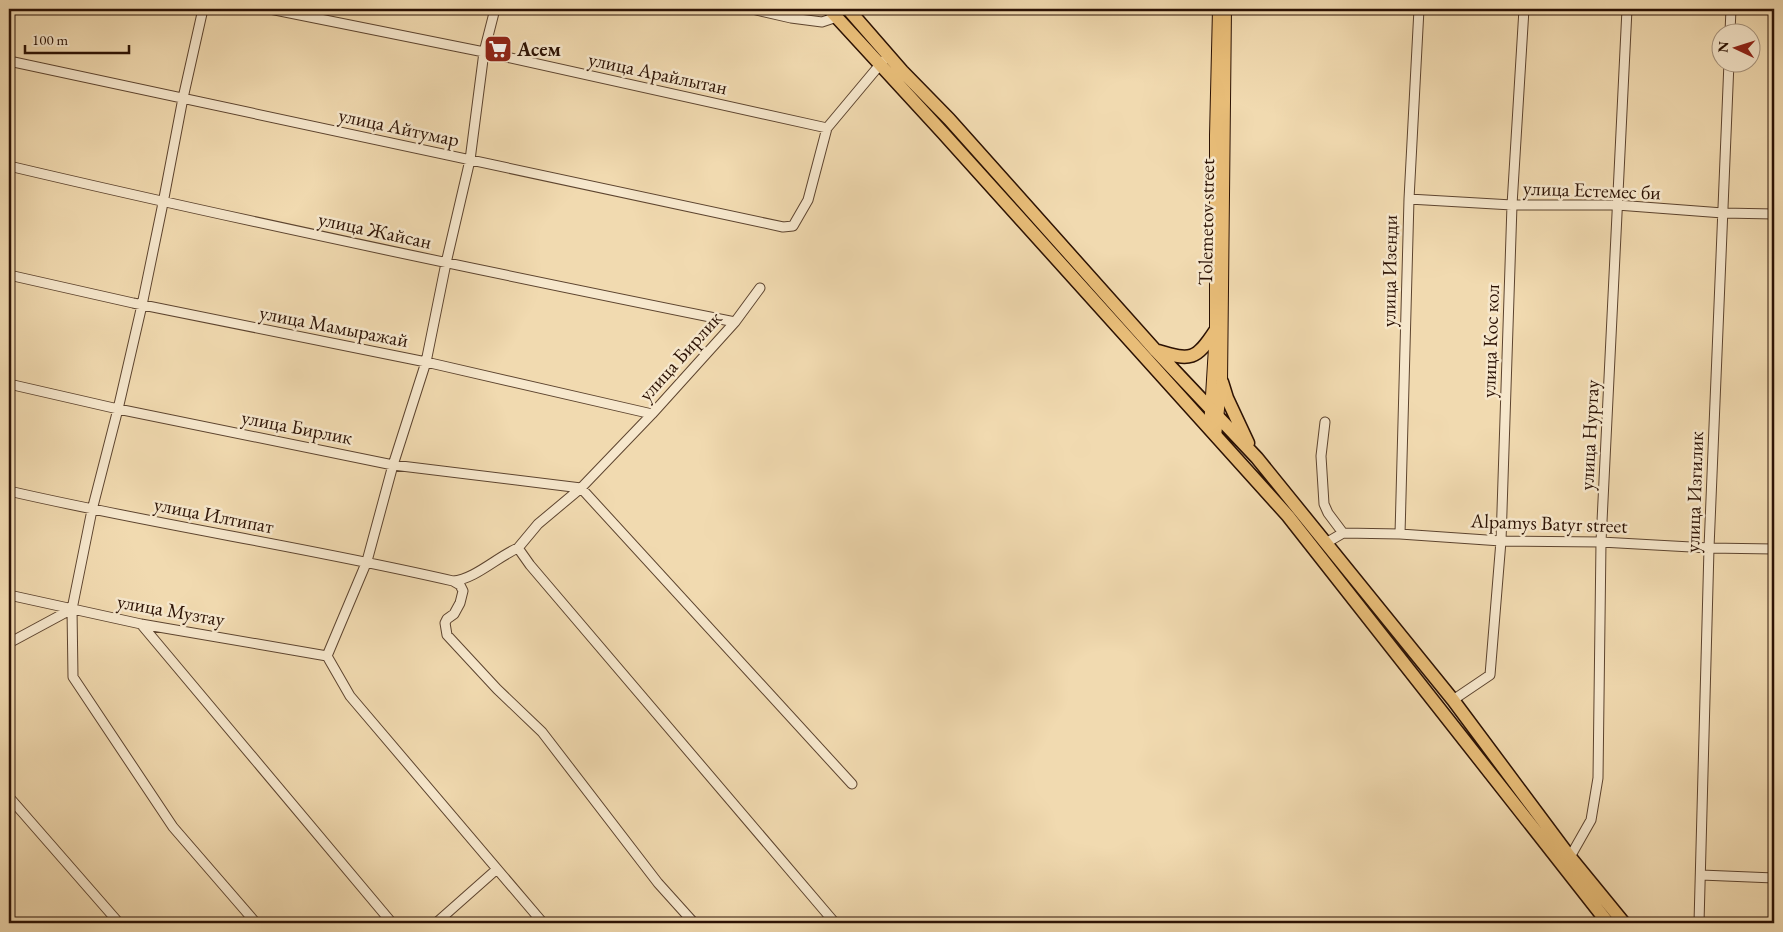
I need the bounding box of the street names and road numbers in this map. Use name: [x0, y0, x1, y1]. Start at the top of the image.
street label: улица Арайлытан: [586, 46, 730, 100]
street label: улица Айтумар: [336, 102, 462, 152]
street label: Tolemetov street: [1192, 158, 1220, 286]
street label: улица Естемес би: [1523, 175, 1662, 205]
street label: улица Жайсан: [316, 205, 434, 255]
street label: улица Изенди: [1375, 214, 1403, 327]
street label: улица Кос кол: [1475, 283, 1505, 398]
street label: улица Мамыражай: [257, 299, 411, 353]
street label: улица Бирлик: [633, 305, 728, 407]
street label: улица Нуртау: [1573, 379, 1605, 491]
street label: улица Бирлик: [239, 403, 355, 451]
street label: улица Изгилик: [1679, 430, 1709, 553]
street label: улица Илтипат: [152, 491, 276, 539]
street label: Alpamys Batyr street: [1469, 507, 1629, 539]
street label: улица Музтау: [115, 588, 227, 632]

